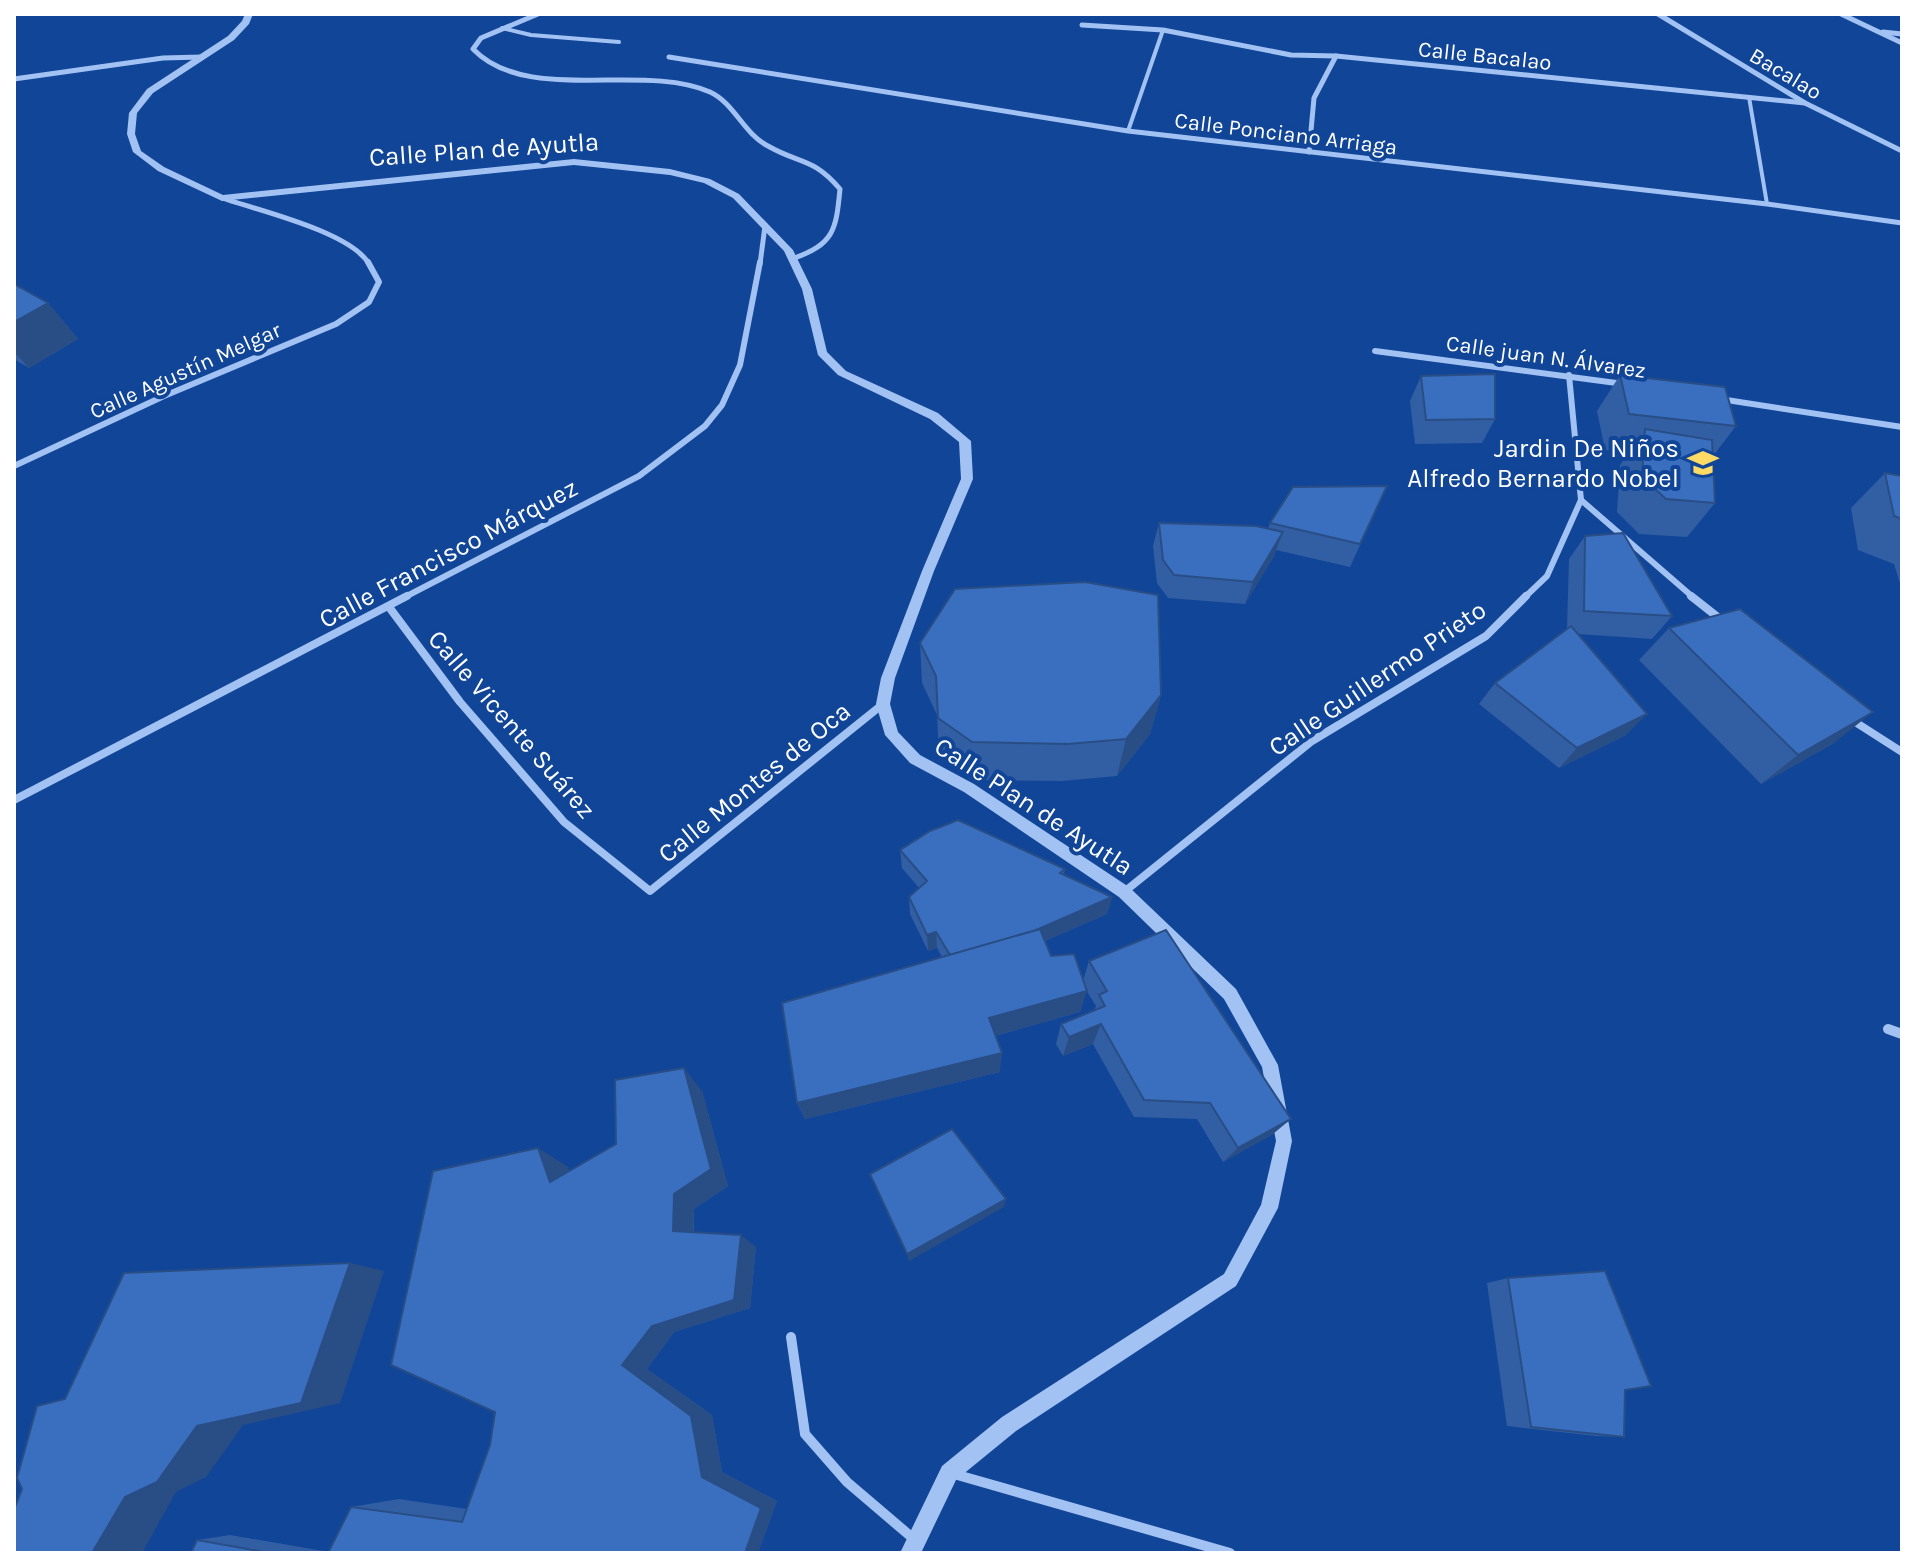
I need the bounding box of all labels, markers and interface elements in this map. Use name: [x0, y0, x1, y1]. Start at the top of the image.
street label: Calle Bacalao: [1417, 36, 1553, 76]
street label: Bacalao: [1745, 42, 1826, 105]
street label: Calle Ponciano Arriaga: [1173, 107, 1399, 161]
street label: Calle Plan de Ayutla: [368, 126, 600, 173]
street label: Calle Agustín Melgar: [86, 317, 285, 425]
street label: Calle juan N. Álvarez: [1444, 329, 1647, 384]
place label: Jardin De Niños Alfredo Bernardo Nobel: [1407, 433, 1679, 494]
school or university icon: Jardin De Niños Alfredo Bernardo Nobel: [1686, 446, 1720, 480]
street label: Calle Francisco Márquez: [314, 472, 583, 635]
street label: Calle Guillermo Prieto: [1263, 594, 1492, 763]
street label: Calle Vicente Suárez: [421, 624, 602, 825]
street label: Calle Montes de Oca: [652, 695, 857, 870]
street label: Calle Plan de Ayutla: [929, 731, 1139, 882]

